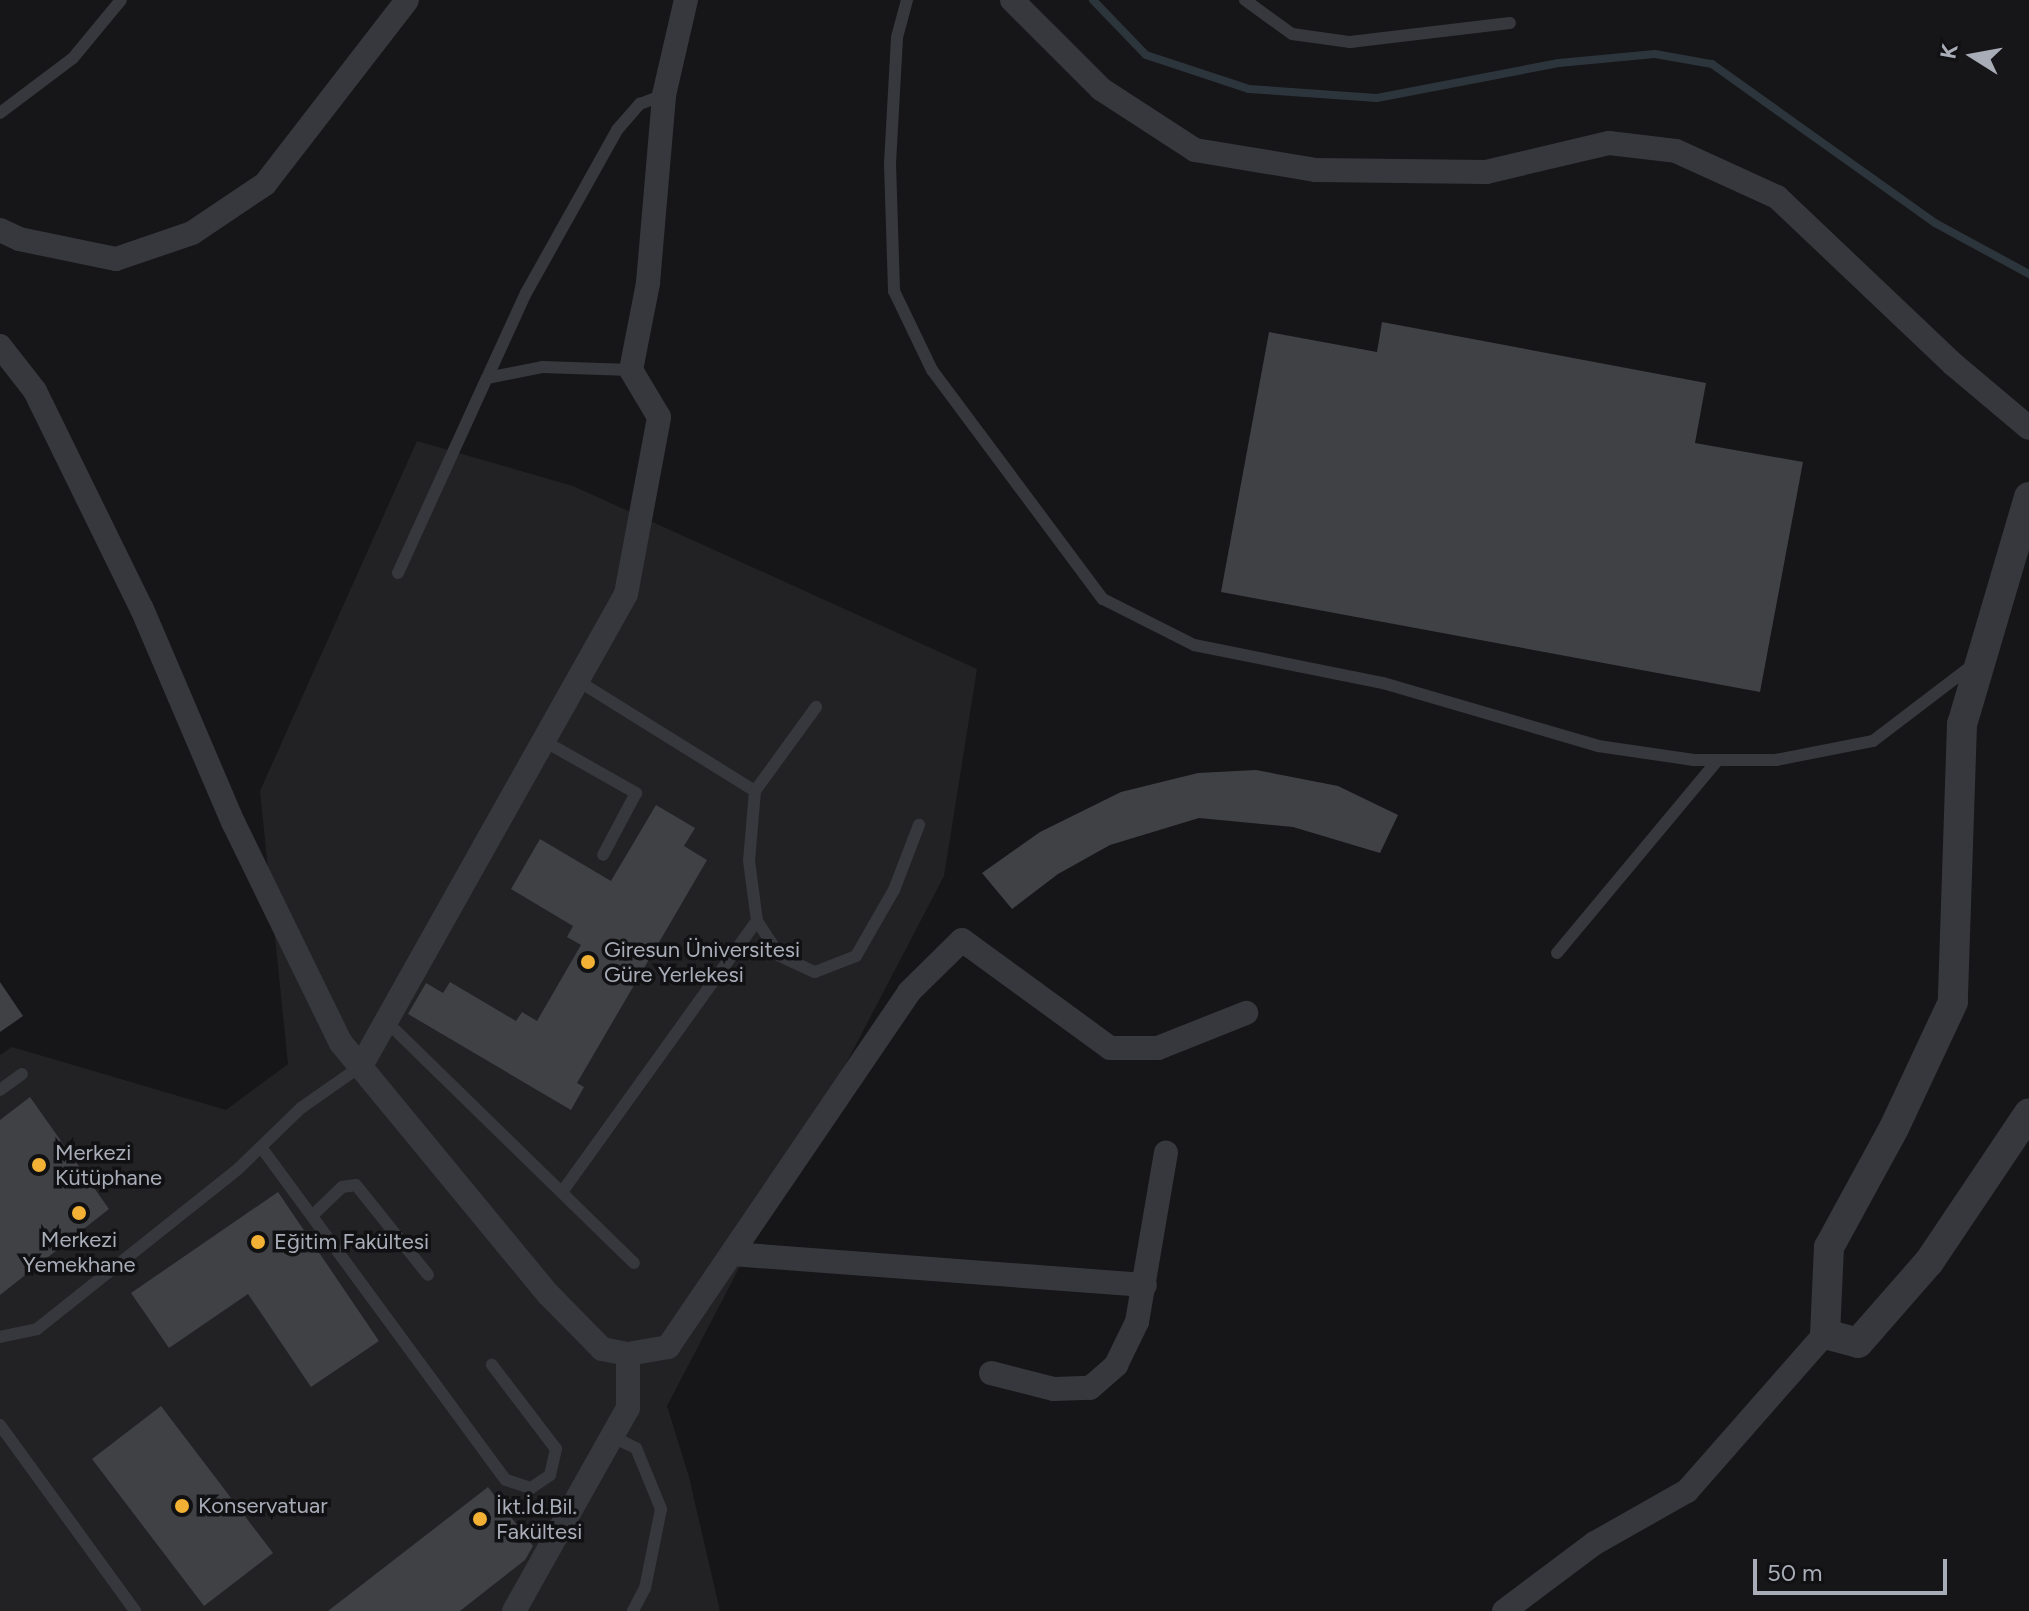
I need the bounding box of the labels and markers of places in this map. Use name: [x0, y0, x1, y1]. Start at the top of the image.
place label: Giresun Üniversitesi Güre Yerlekesi: [604, 936, 800, 988]
marker: Giresun Üniversitesi Güre Yerlekesi: [579, 953, 597, 971]
place label: Merkezi Kütüphane: [55, 1139, 162, 1190]
marker: Merkezi Kütüphane: [30, 1156, 48, 1174]
marker: Merkezi Yemekhane: [70, 1204, 88, 1222]
place label: Merkezi Yemekhane: [22, 1226, 136, 1278]
place label: Eğitim Fakültesi: [274, 1229, 429, 1255]
marker: Eğitim Fakültesi: [249, 1233, 267, 1251]
place label: Konservatuar: [198, 1493, 328, 1519]
place label: İkt.İd.Bil. Fakültesi: [496, 1493, 582, 1544]
marker: Konservatuar: [173, 1497, 191, 1515]
marker: İkt.İd.Bil. Fakültesi: [471, 1510, 489, 1528]

